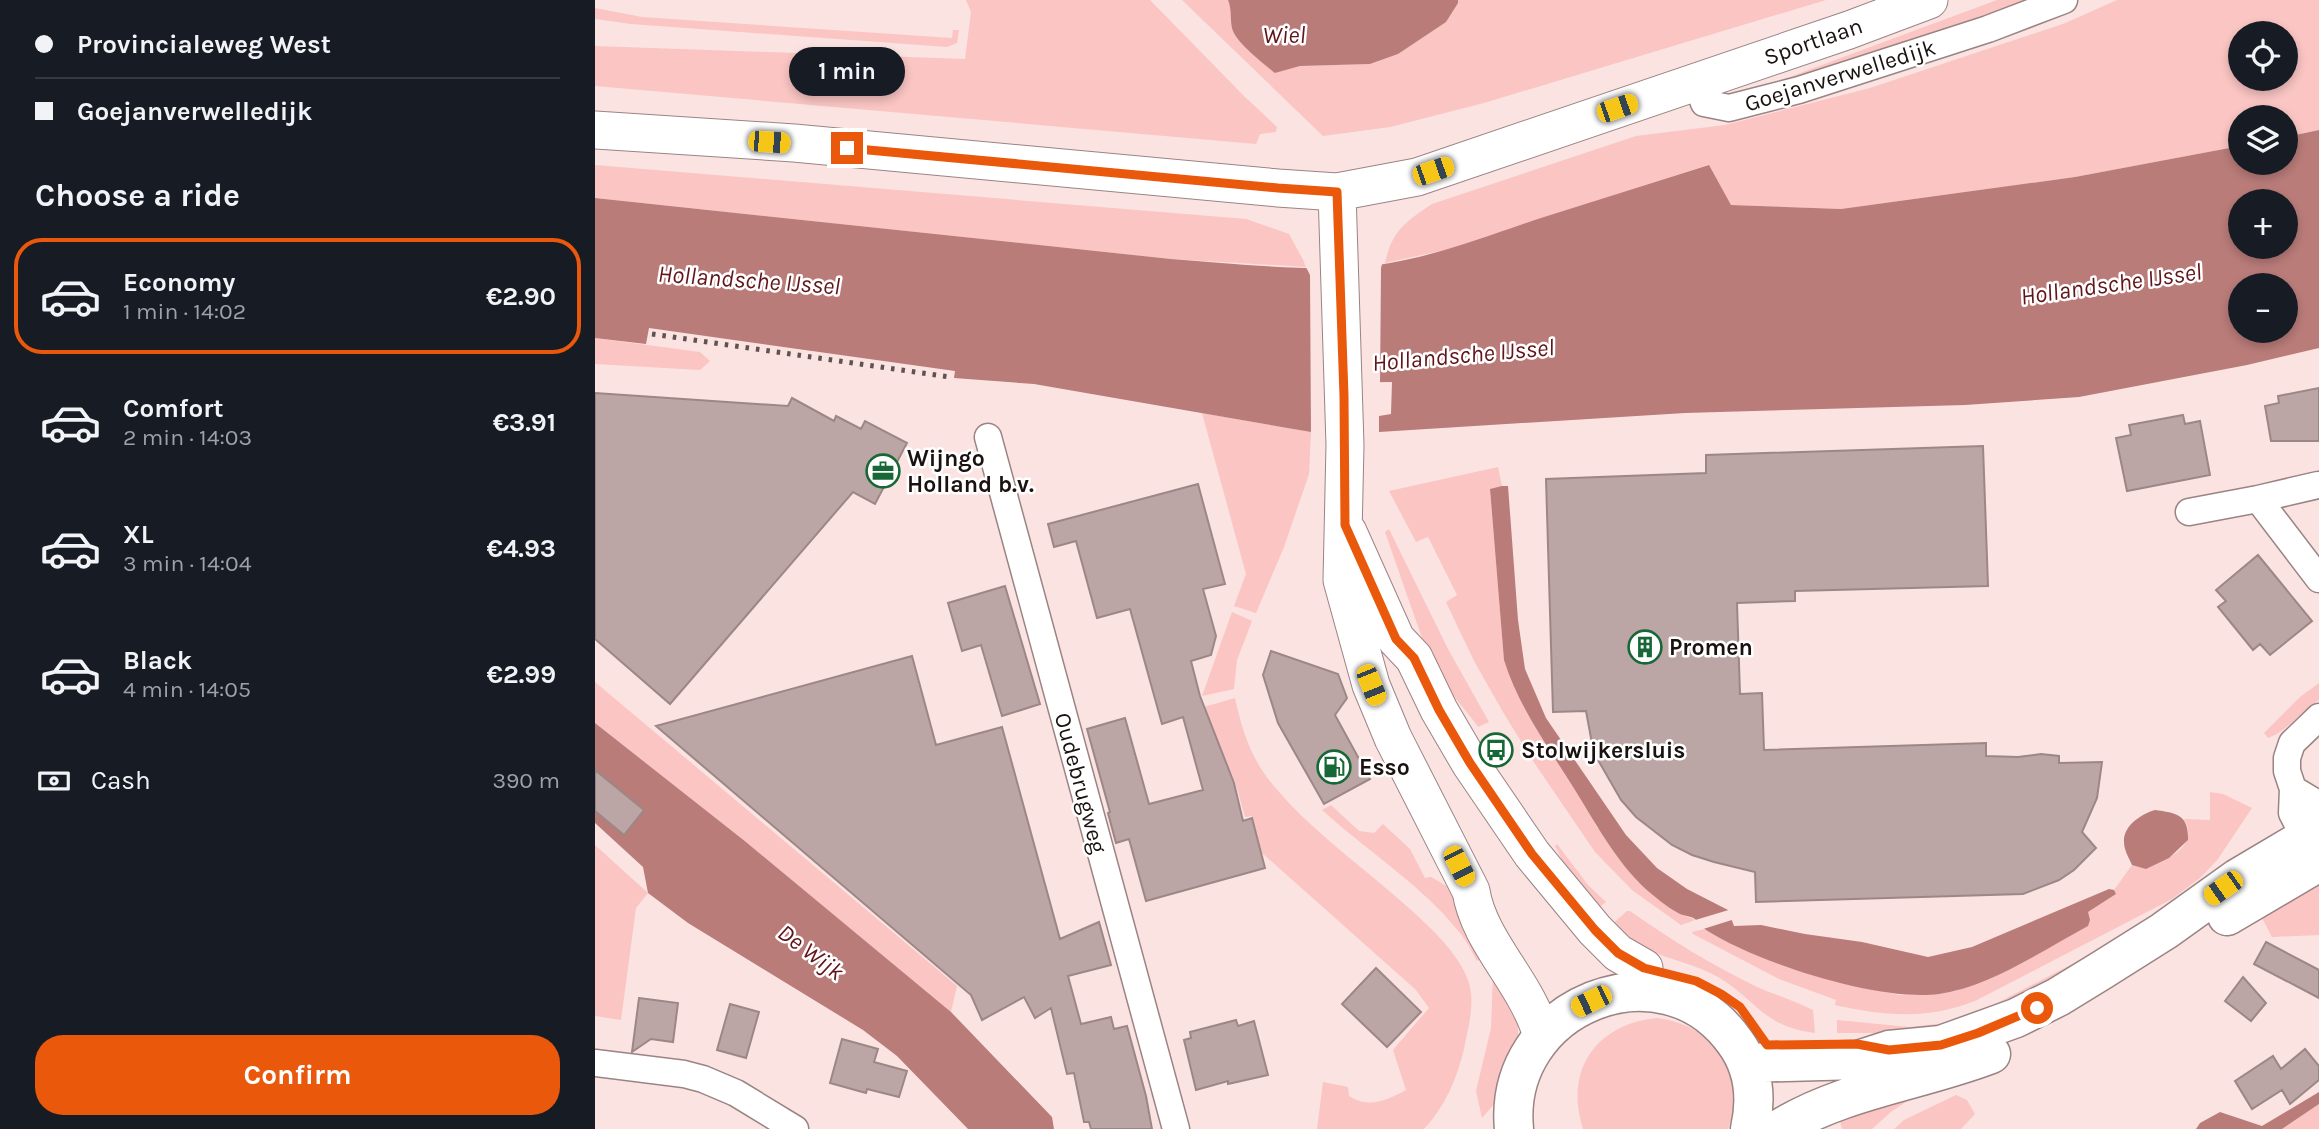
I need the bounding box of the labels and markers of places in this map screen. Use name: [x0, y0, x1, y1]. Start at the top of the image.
place label: Wijngo Holland b.v.: [907, 445, 1034, 498]
office icon: Wijngo Holland b.v.: [864, 452, 902, 490]
building icon: Promen: [1626, 628, 1664, 666]
place label: Promen: [1669, 634, 1753, 661]
bus stop icon: Stolwijkersluis: [1477, 731, 1515, 769]
place label: Stolwijkersluis: [1521, 737, 1686, 764]
fuel station icon: Esso: [1315, 748, 1353, 786]
place label: Esso: [1359, 754, 1410, 781]

